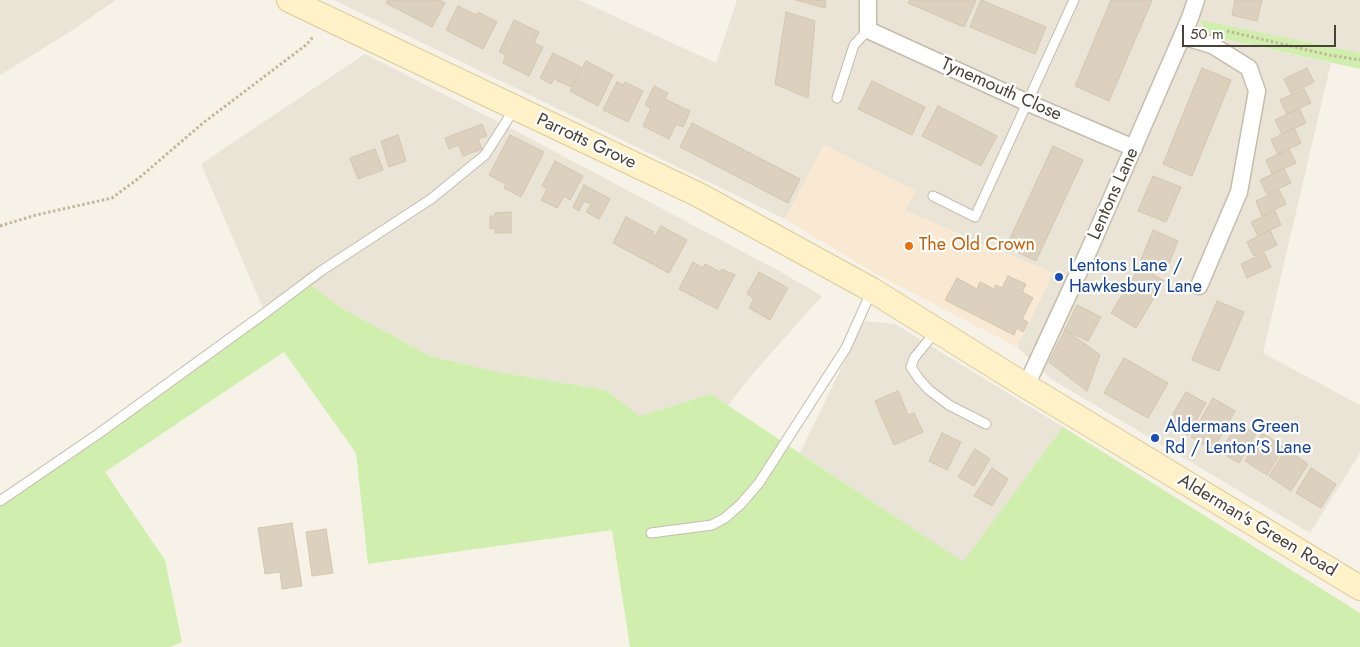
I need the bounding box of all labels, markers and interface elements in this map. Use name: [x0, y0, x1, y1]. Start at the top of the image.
scale bar: [1185, 15, 1339, 47]
text: 50 m: [1190, 23, 1224, 45]
street label: Tynemouth Close: [937, 54, 1065, 126]
street label: Parrotts Grove: [533, 109, 639, 175]
street label: Lentons Lane: [1084, 145, 1144, 243]
place label: The Old Crown: [919, 235, 1035, 257]
marker: The Old Crown: [903, 240, 915, 252]
place label: Lentons Lane / Hawkesbury Lane: [1069, 256, 1202, 298]
marker: Lentons Lane / Hawkesbury Lane: [1053, 271, 1065, 283]
place label: Aldermans Green Rd / Lenton'S Lane: [1165, 417, 1311, 459]
marker: Aldermans Green Rd / Lenton'S Lane: [1149, 432, 1161, 444]
street label: Alderman's Green Road: [1174, 470, 1340, 582]

